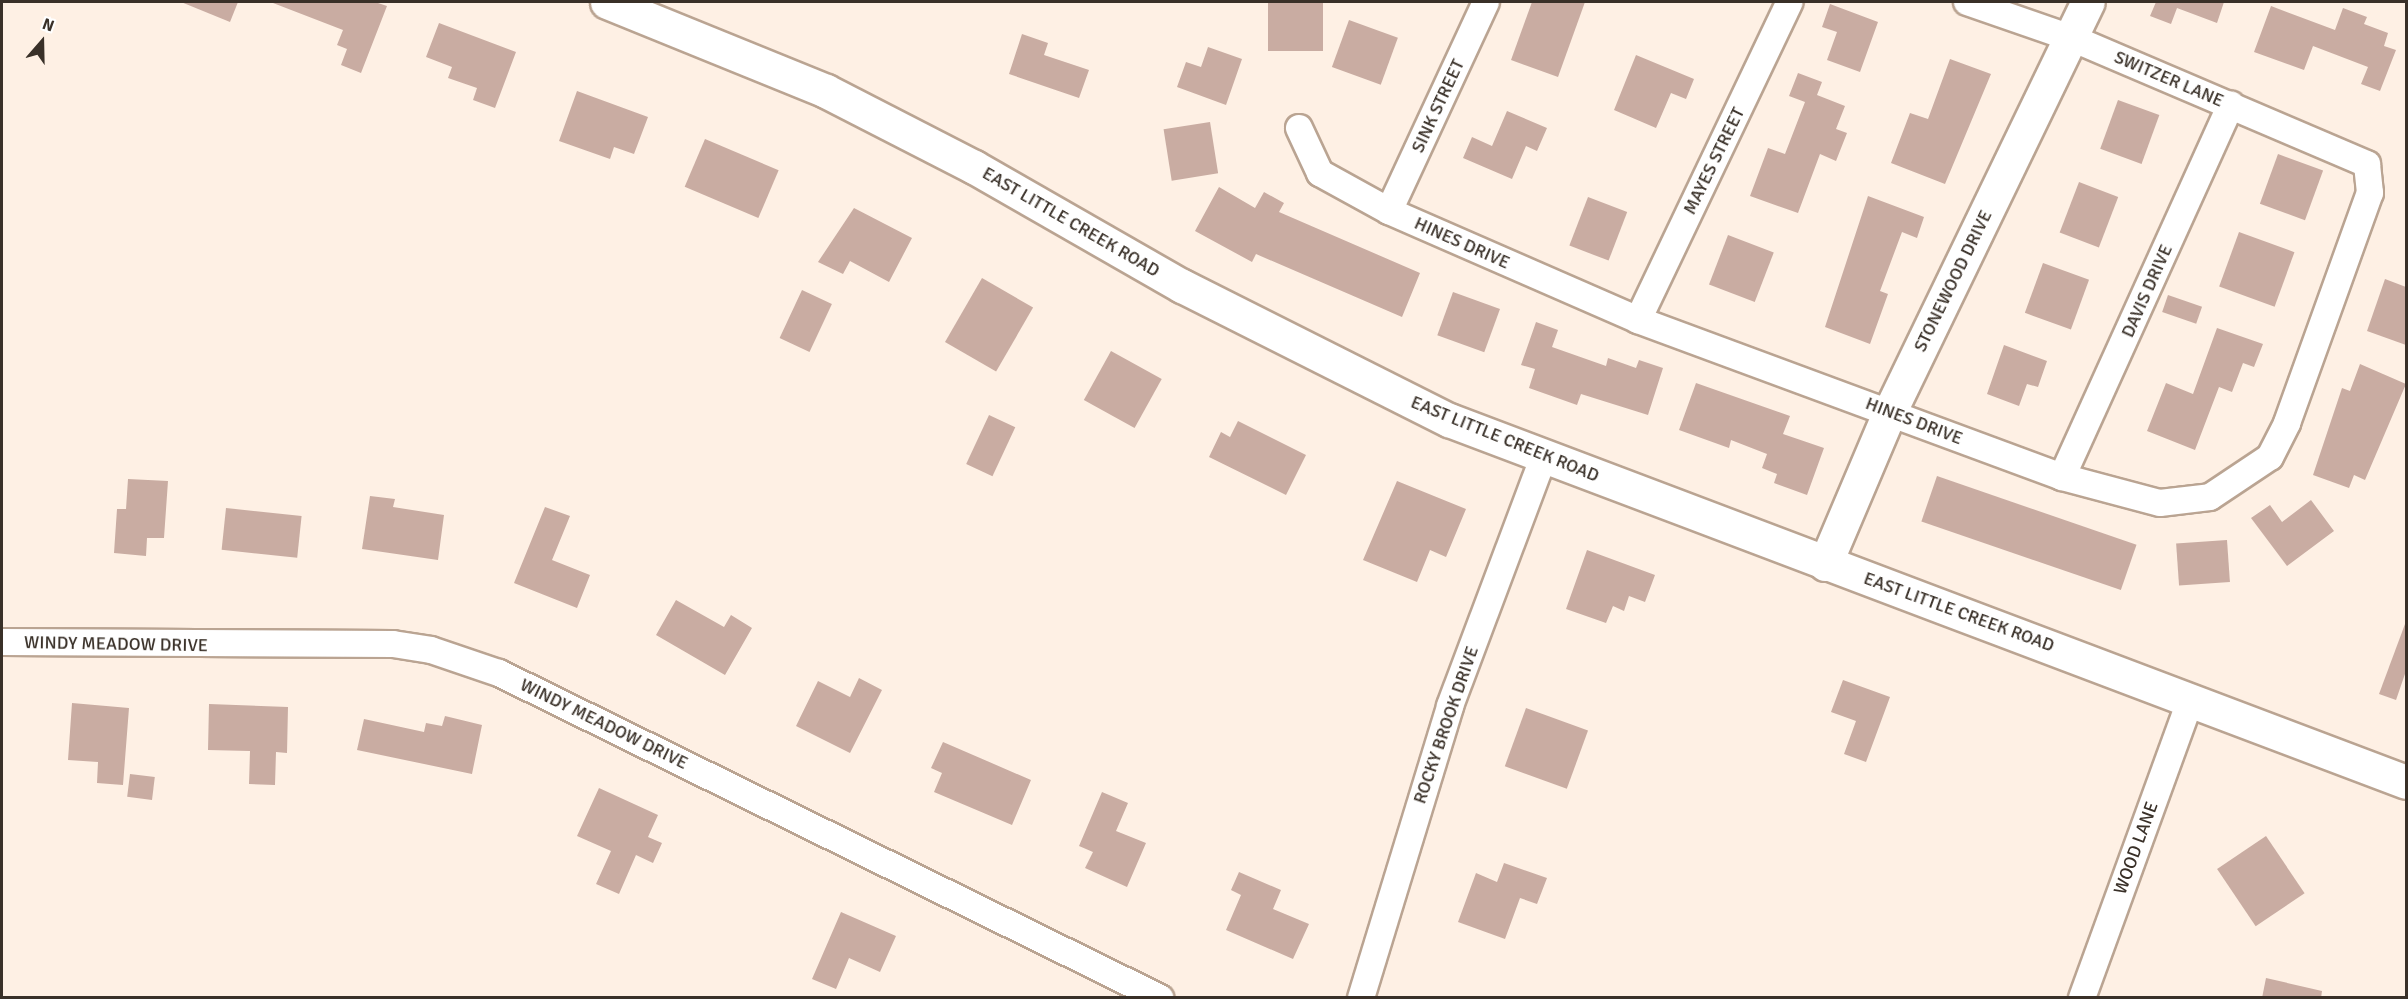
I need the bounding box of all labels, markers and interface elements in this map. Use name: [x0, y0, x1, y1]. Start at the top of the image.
north arrow: [12, 12, 72, 72]
text: N: [39, 14, 57, 36]
street label: SWITZER LANE: [2111, 46, 2227, 112]
street label: SINK STREET: [1407, 56, 1469, 156]
street label: MAYES STREET: [1679, 104, 1749, 218]
street label: EAST LITTLE CREEK ROAD: [978, 162, 1164, 282]
street label: STONEWOOD DRIVE: [1909, 207, 1997, 355]
street label: HINES DRIVE: [1411, 212, 1513, 274]
street label: DAVIS DRIVE: [2117, 241, 2177, 341]
street label: EAST LITTLE CREEK ROAD: [1408, 391, 1602, 487]
street label: HINES DRIVE: [1862, 393, 1966, 449]
street label: EAST LITTLE CREEK ROAD: [1861, 567, 2057, 657]
street label: WINDY MEADOW DRIVE: [24, 632, 208, 656]
street label: ROCKY BROOK DRIVE: [1409, 643, 1483, 807]
street label: WINDY MEADOW DRIVE: [517, 674, 691, 774]
street label: WOOD LANE: [2109, 799, 2163, 897]

